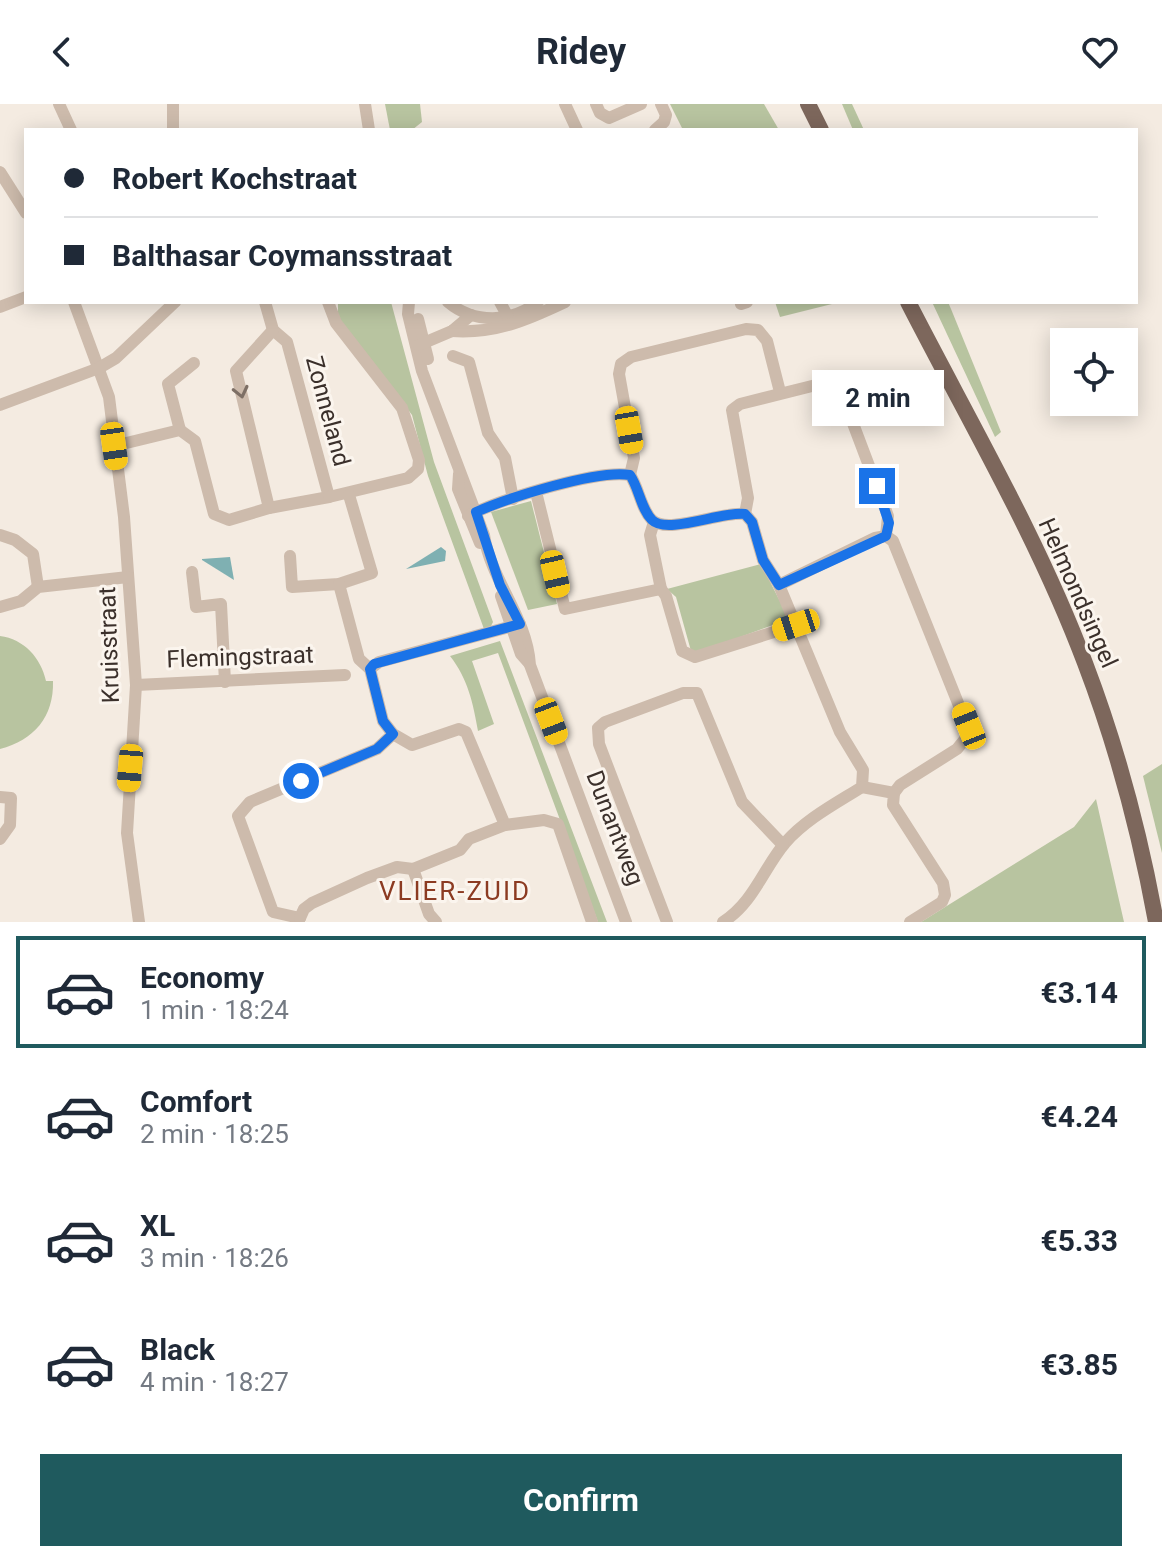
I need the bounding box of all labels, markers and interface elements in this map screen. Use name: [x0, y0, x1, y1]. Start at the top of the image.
icon: back: [40, 30, 84, 74]
icon: heart: [1078, 30, 1122, 74]
text: Ridey: [536, 31, 626, 73]
text: Robert Kochstraat: [112, 161, 357, 196]
text: Balthasar Coymansstraat: [112, 238, 452, 273]
map controls: [1050, 328, 1138, 416]
button: locate: [1050, 328, 1138, 416]
street label: Zonneland: [300, 353, 356, 469]
callout: 2 min: [811, 370, 943, 426]
text: 2 min: [845, 383, 911, 413]
one-way arrow: [232, 385, 249, 399]
car: [613, 404, 645, 456]
car: [99, 421, 129, 471]
route end: [859, 468, 895, 504]
street label: Helmondsingel: [1033, 514, 1123, 672]
car: [538, 548, 572, 600]
street label: Kruisstraat: [93, 586, 125, 704]
car: [769, 606, 823, 644]
street label: Flemingstraat: [166, 640, 314, 674]
car: [531, 694, 571, 748]
car: [949, 699, 989, 753]
car: [116, 743, 144, 793]
route start: [283, 763, 319, 799]
street label: Dunantweg: [580, 767, 650, 889]
district label: VLIER-ZUID: [379, 876, 531, 906]
icon: car: [44, 956, 116, 1028]
text: Economy: [140, 960, 264, 995]
text: €3.14: [1040, 975, 1118, 1010]
text: 1 min · 18:24: [140, 995, 289, 1025]
icon: car: [44, 1080, 116, 1152]
text: Comfort: [140, 1084, 252, 1119]
text: €4.24: [1040, 1099, 1118, 1134]
text: 2 min · 18:25: [140, 1119, 289, 1149]
icon: car: [44, 1204, 116, 1276]
text: XL: [140, 1208, 175, 1243]
text: €5.33: [1040, 1223, 1118, 1258]
text: 3 min · 18:26: [140, 1243, 289, 1273]
icon: car: [44, 1328, 116, 1400]
text: Black: [140, 1332, 215, 1367]
text: €3.85: [1040, 1347, 1118, 1382]
text: 4 min · 18:27: [140, 1367, 289, 1397]
button: Confirm: [40, 1454, 1122, 1546]

